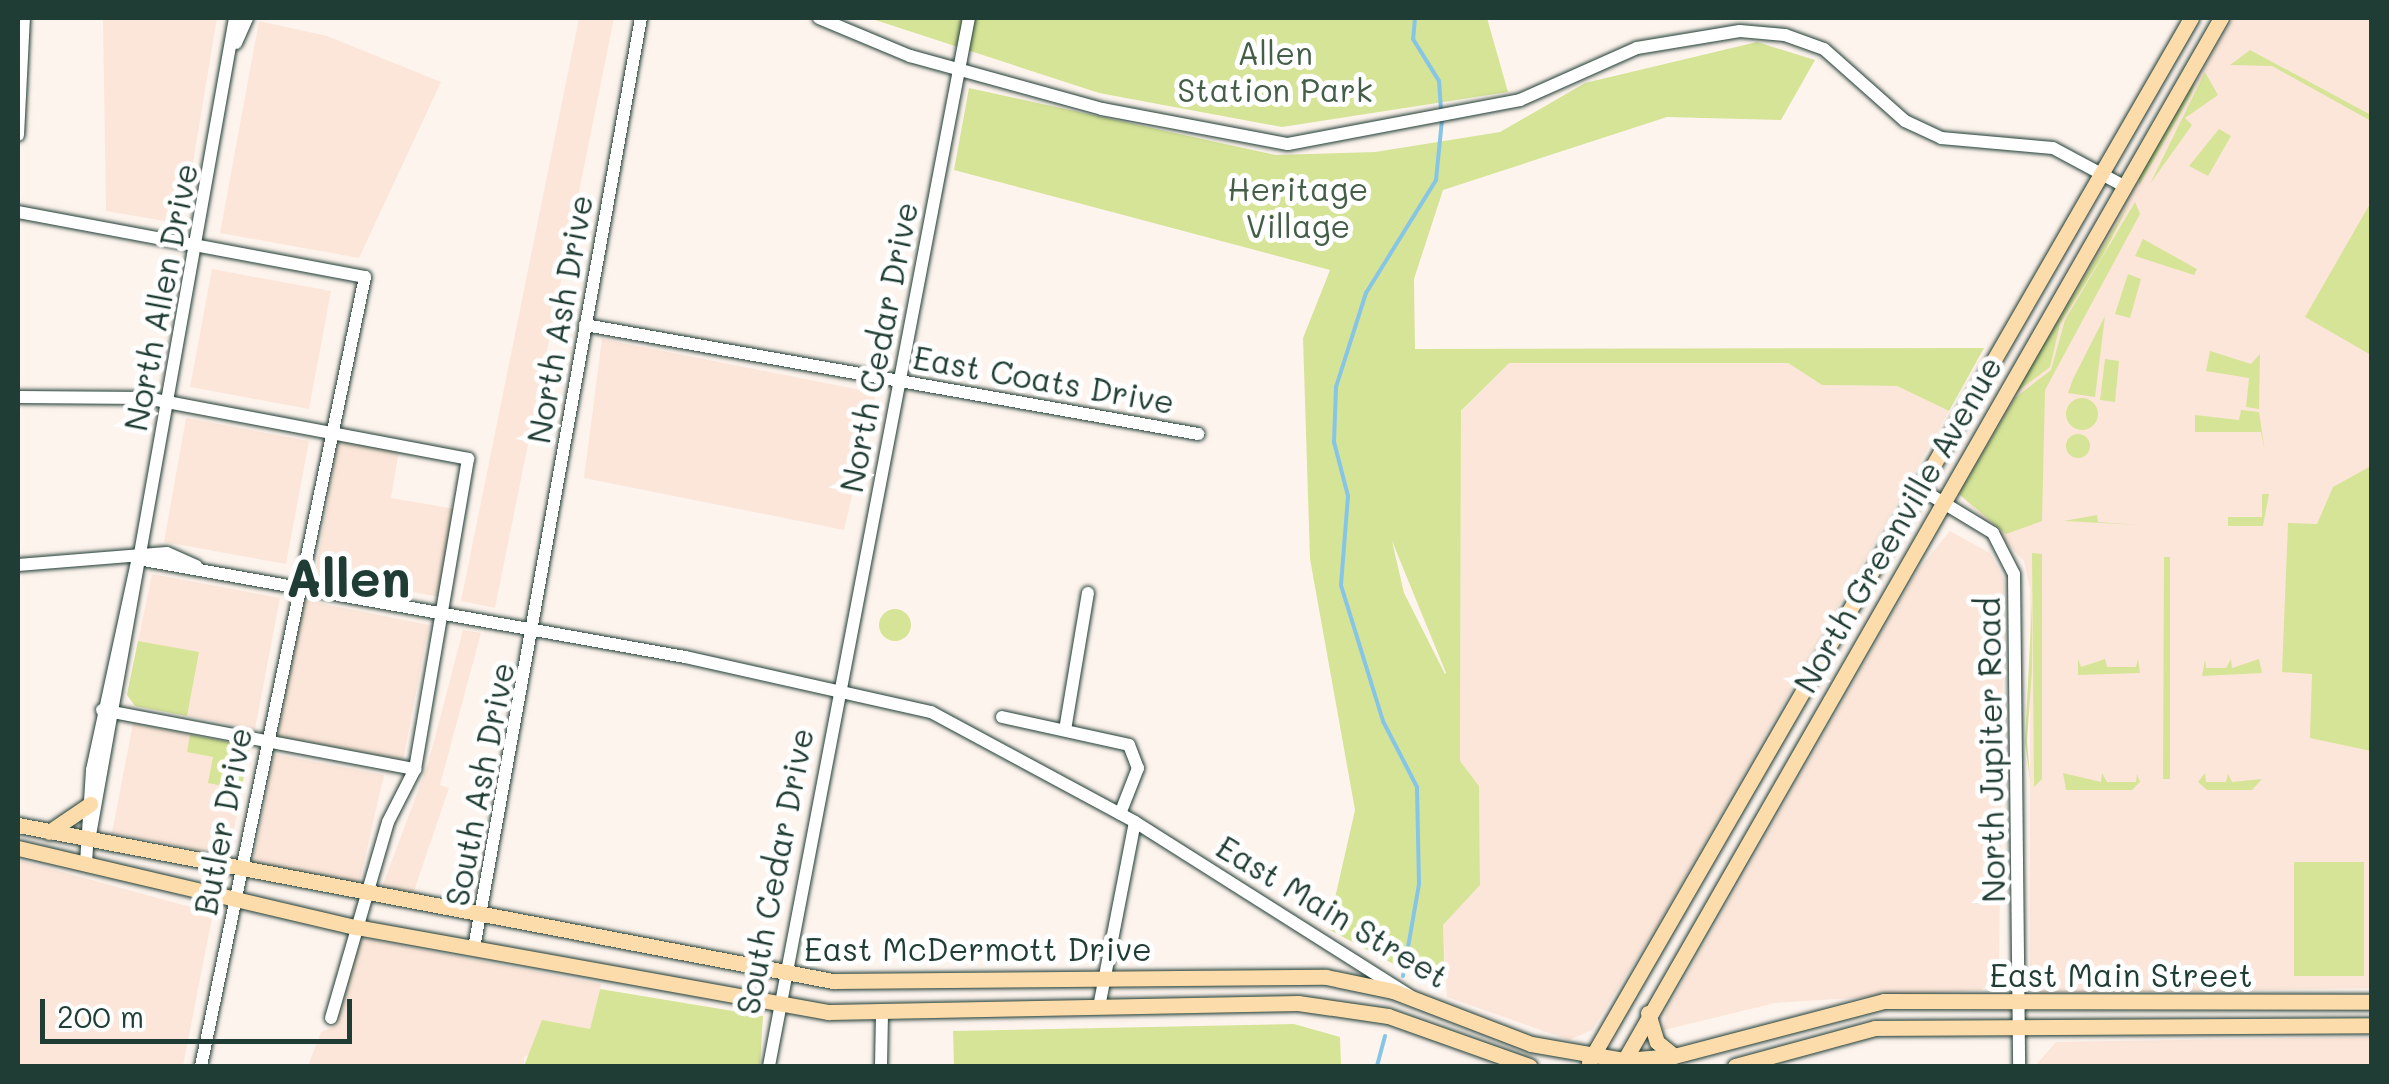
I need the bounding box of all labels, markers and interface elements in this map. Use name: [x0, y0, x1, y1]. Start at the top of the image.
park label: Allen Station Park: [1177, 34, 1373, 109]
street label: North Allen Drive: [115, 160, 205, 434]
park label: Heritage Village: [1228, 170, 1368, 245]
street label: North Ash Drive: [518, 192, 600, 446]
street label: North Cedar Drive: [831, 199, 925, 495]
street label: East Coats Drive: [910, 337, 1178, 421]
street label: North Greenville Avenue: [1785, 349, 2009, 699]
district label: Allen: [285, 546, 411, 608]
street label: North Jupiter Road: [1968, 597, 2012, 903]
street label: South Ash Drive: [437, 659, 521, 909]
street label: Butler Drive: [185, 724, 259, 918]
street label: South Cedar Drive: [727, 725, 821, 1017]
street label: East Main Street: [1210, 827, 1456, 995]
street label: East McDermott Drive: [804, 929, 1152, 967]
street label: East Main Street: [1989, 955, 2253, 993]
scale bar: [45, 979, 358, 1041]
text: 200 m: [57, 996, 144, 1036]

